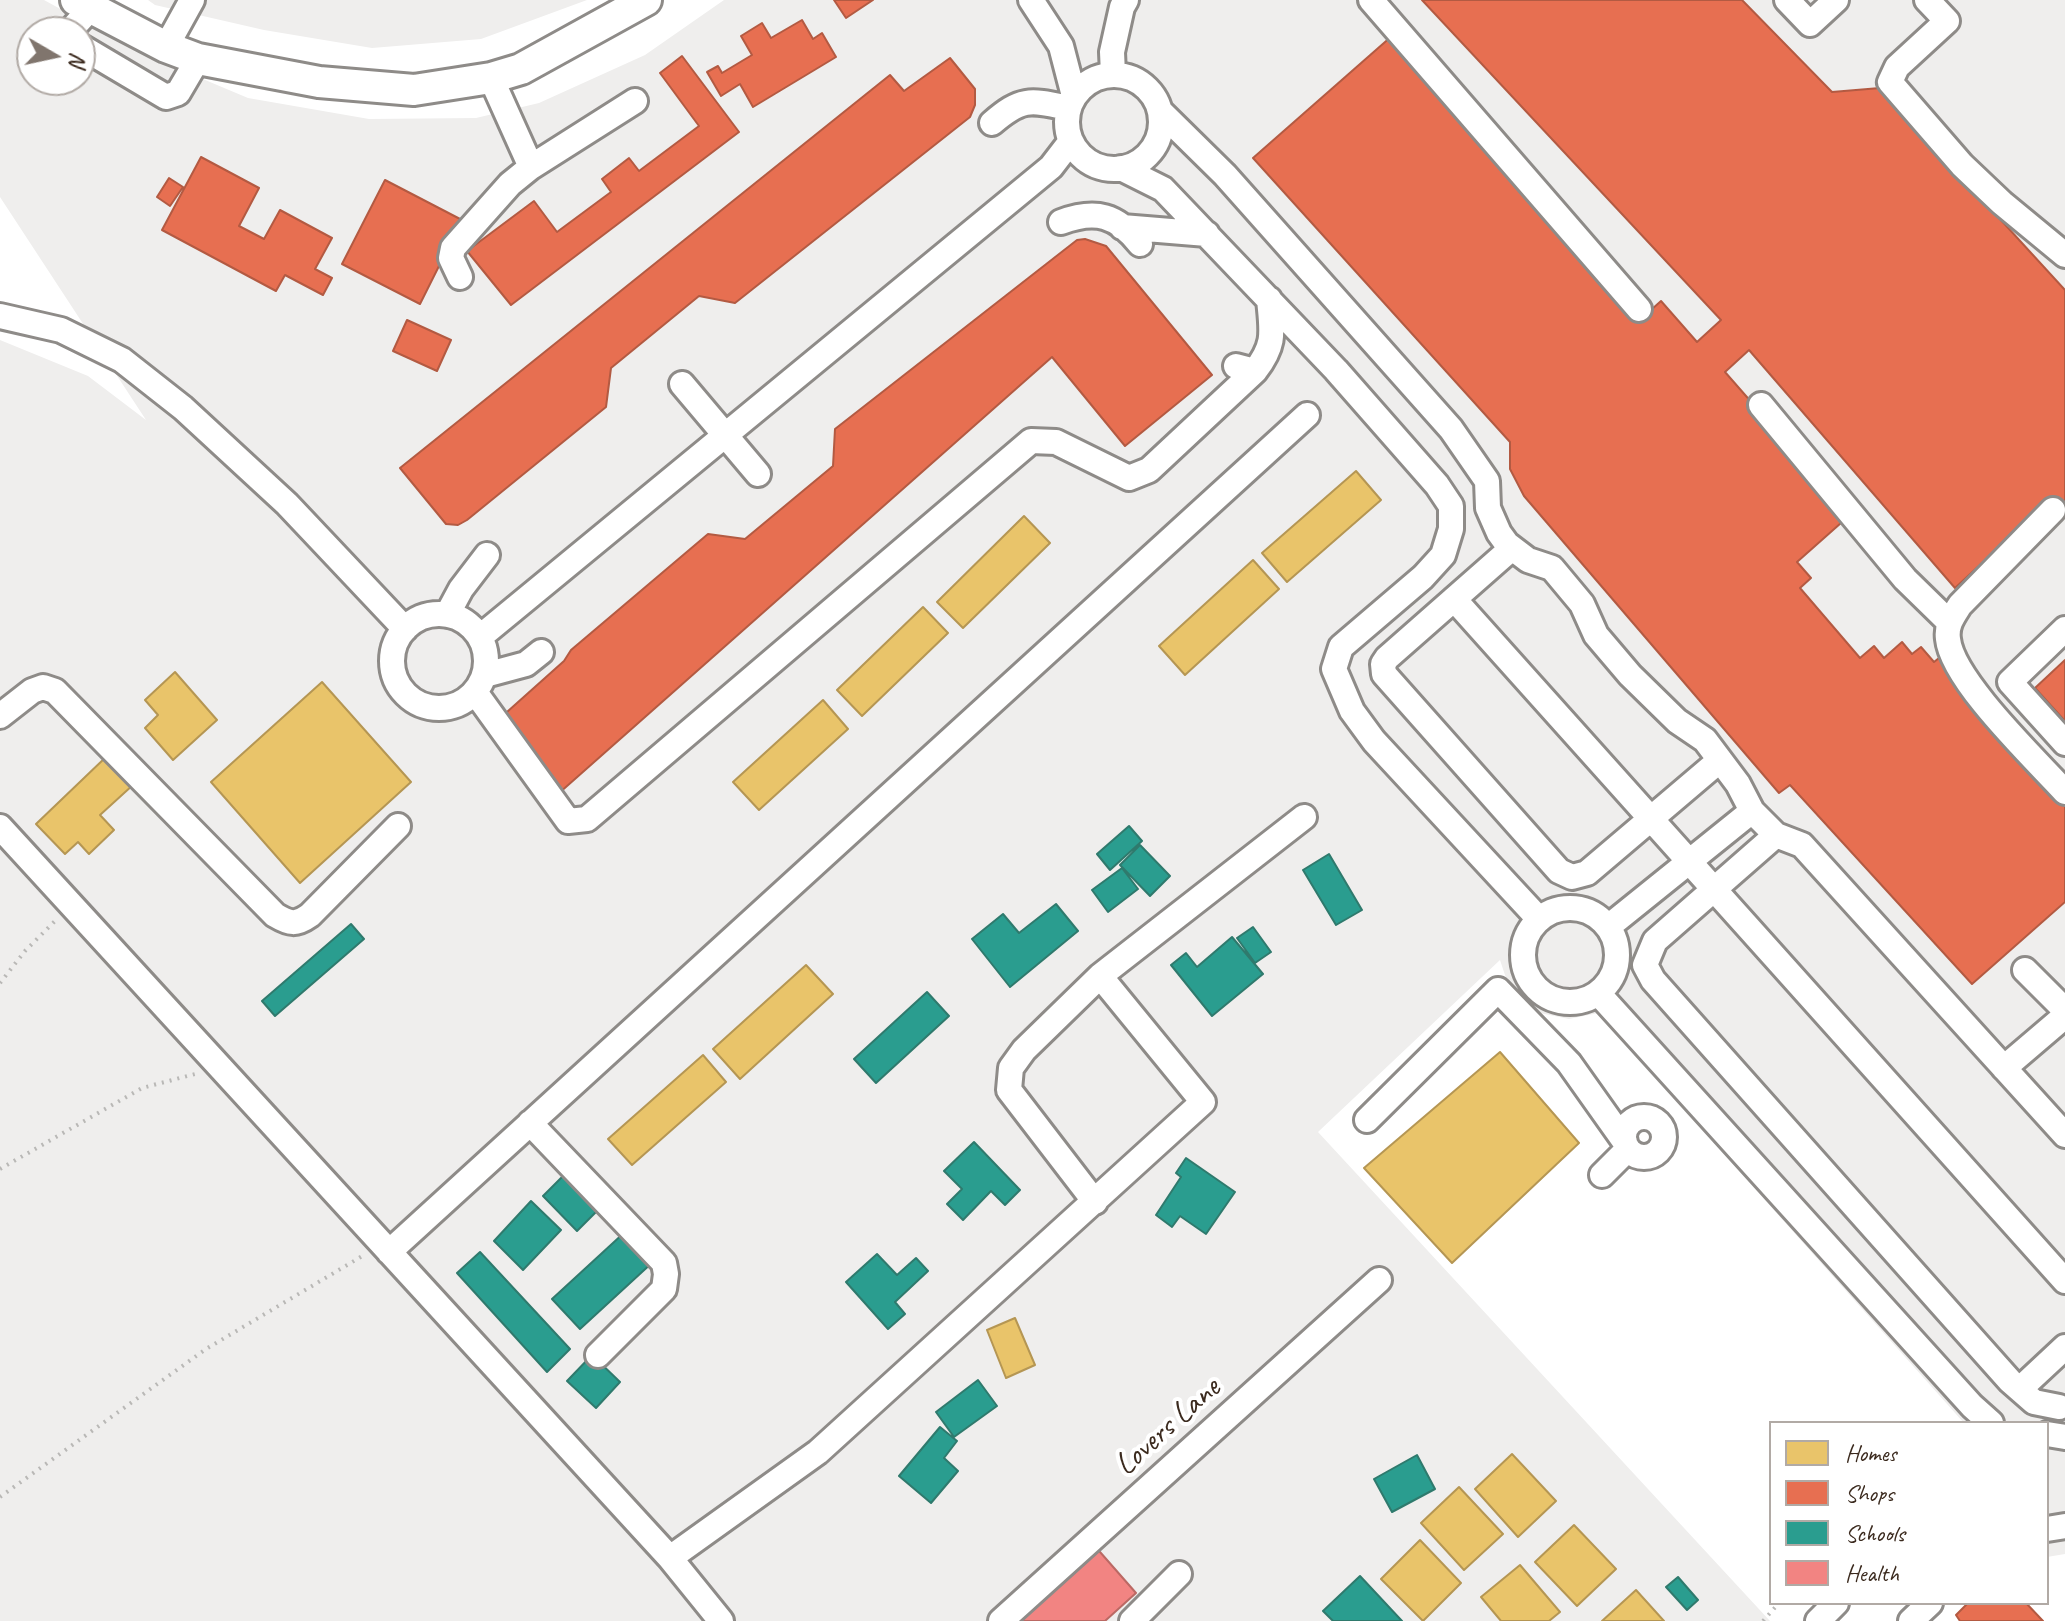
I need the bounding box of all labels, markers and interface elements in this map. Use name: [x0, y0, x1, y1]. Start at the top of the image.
north arrow: [16, 16, 96, 96]
text: N: [63, 51, 93, 68]
street label: Lovers Lane: [1107, 1370, 1229, 1484]
legend: [1769, 1421, 2049, 1605]
text: Homes: [1845, 1438, 1896, 1468]
text: Shops: [1845, 1478, 1894, 1508]
text: Schools: [1845, 1518, 1905, 1548]
text: Health: [1845, 1558, 1899, 1588]

